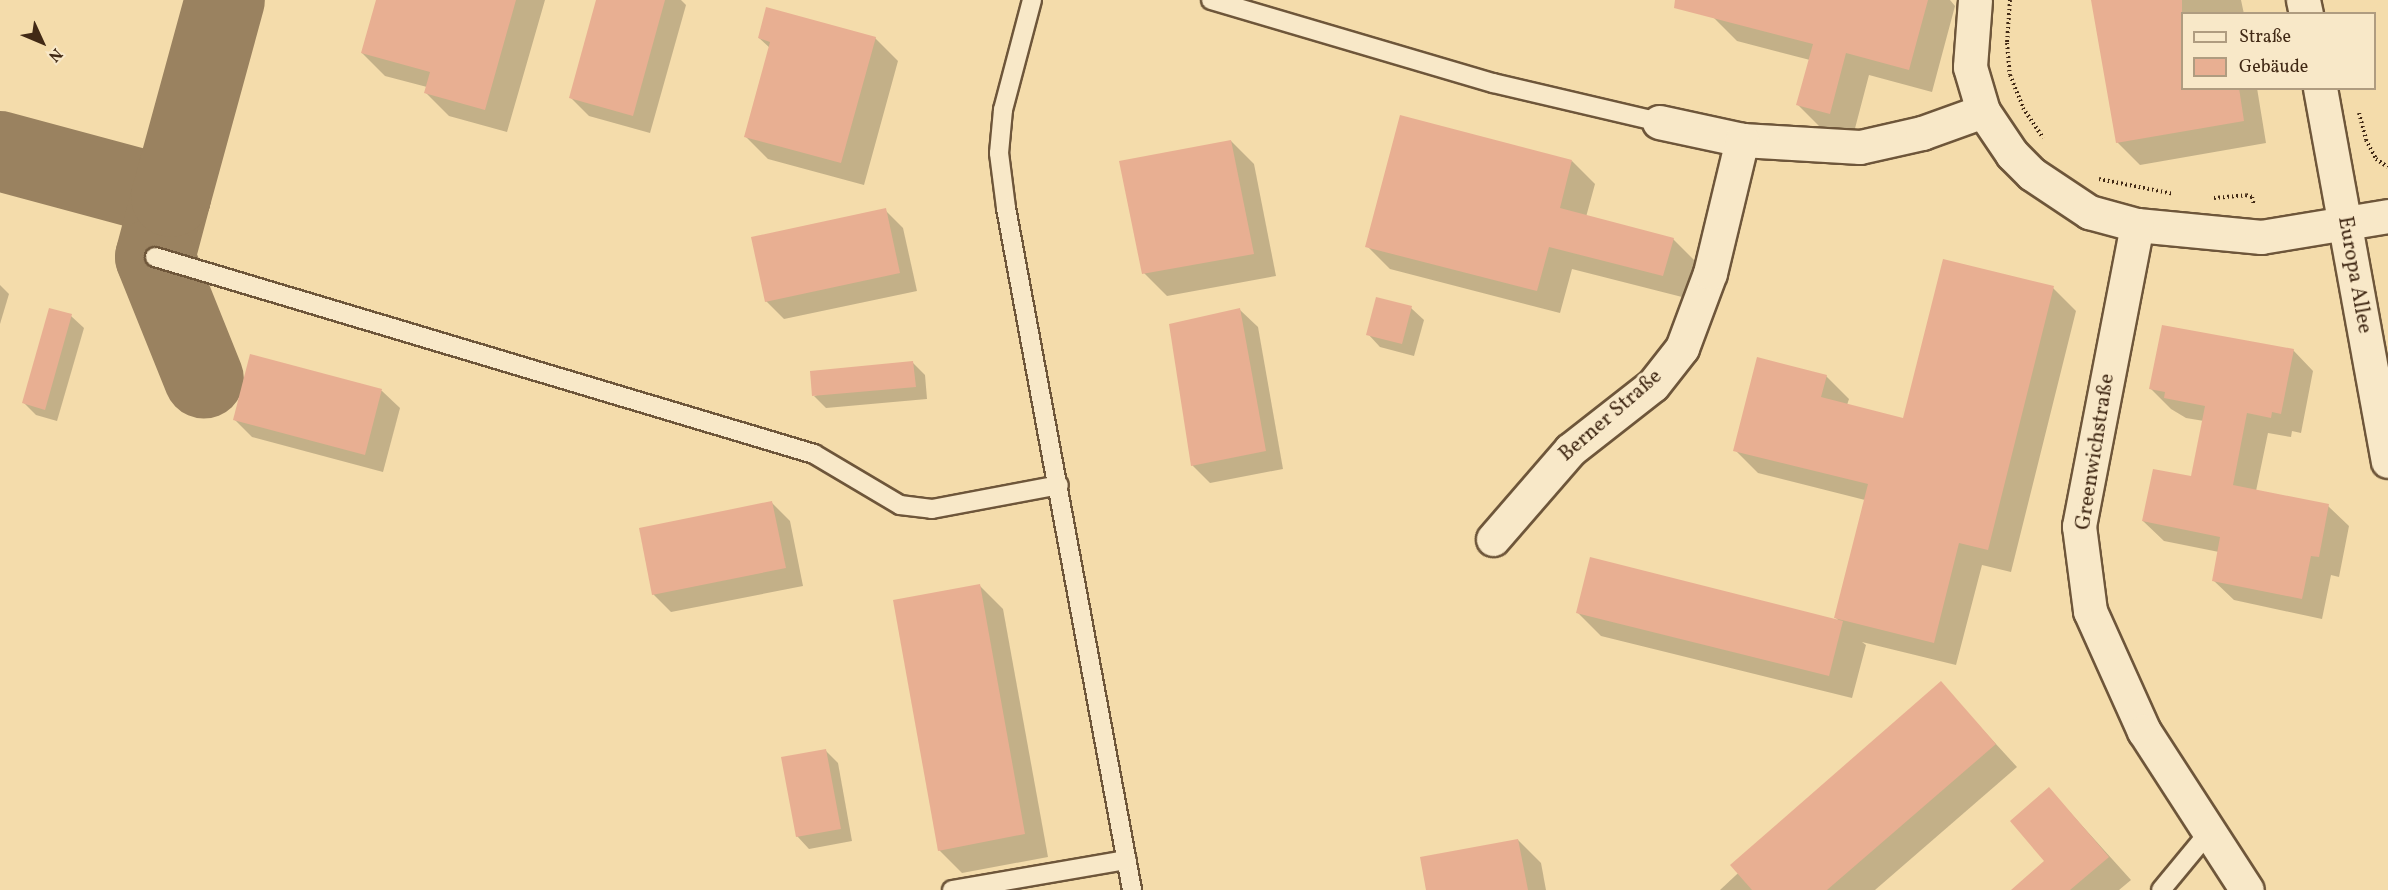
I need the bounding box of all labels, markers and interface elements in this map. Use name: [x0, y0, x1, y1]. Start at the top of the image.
north arrow: [12, 12, 72, 72]
legend: [2181, 12, 2376, 90]
text: Straße: [2239, 25, 2291, 50]
text: N: [43, 43, 67, 66]
text: Gebäude: [2239, 55, 2308, 80]
street label: Europa Allee: [2331, 215, 2377, 335]
street label: Berner Straße: [1554, 364, 1668, 468]
street label: Greenwichstraße: [2071, 372, 2121, 532]

